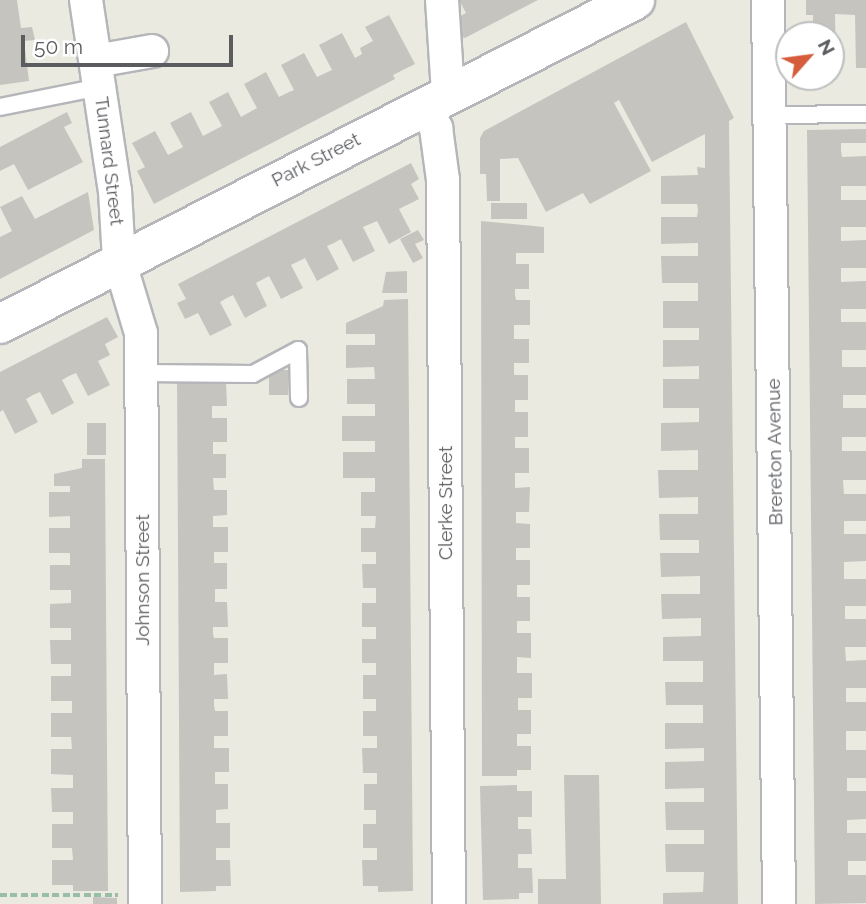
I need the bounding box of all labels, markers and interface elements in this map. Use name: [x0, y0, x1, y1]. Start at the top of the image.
scale bar: [24, 21, 236, 65]
north arrow: [775, 21, 845, 91]
text: 50 m: [34, 34, 83, 59]
text: N: [814, 36, 840, 59]
street label: Tunnard Street: [90, 95, 128, 227]
street label: Park Street: [268, 128, 364, 192]
street label: Brereton Avenue: [762, 378, 788, 526]
street label: Clerke Street: [435, 446, 457, 560]
street label: Johnson Street: [132, 514, 154, 646]

